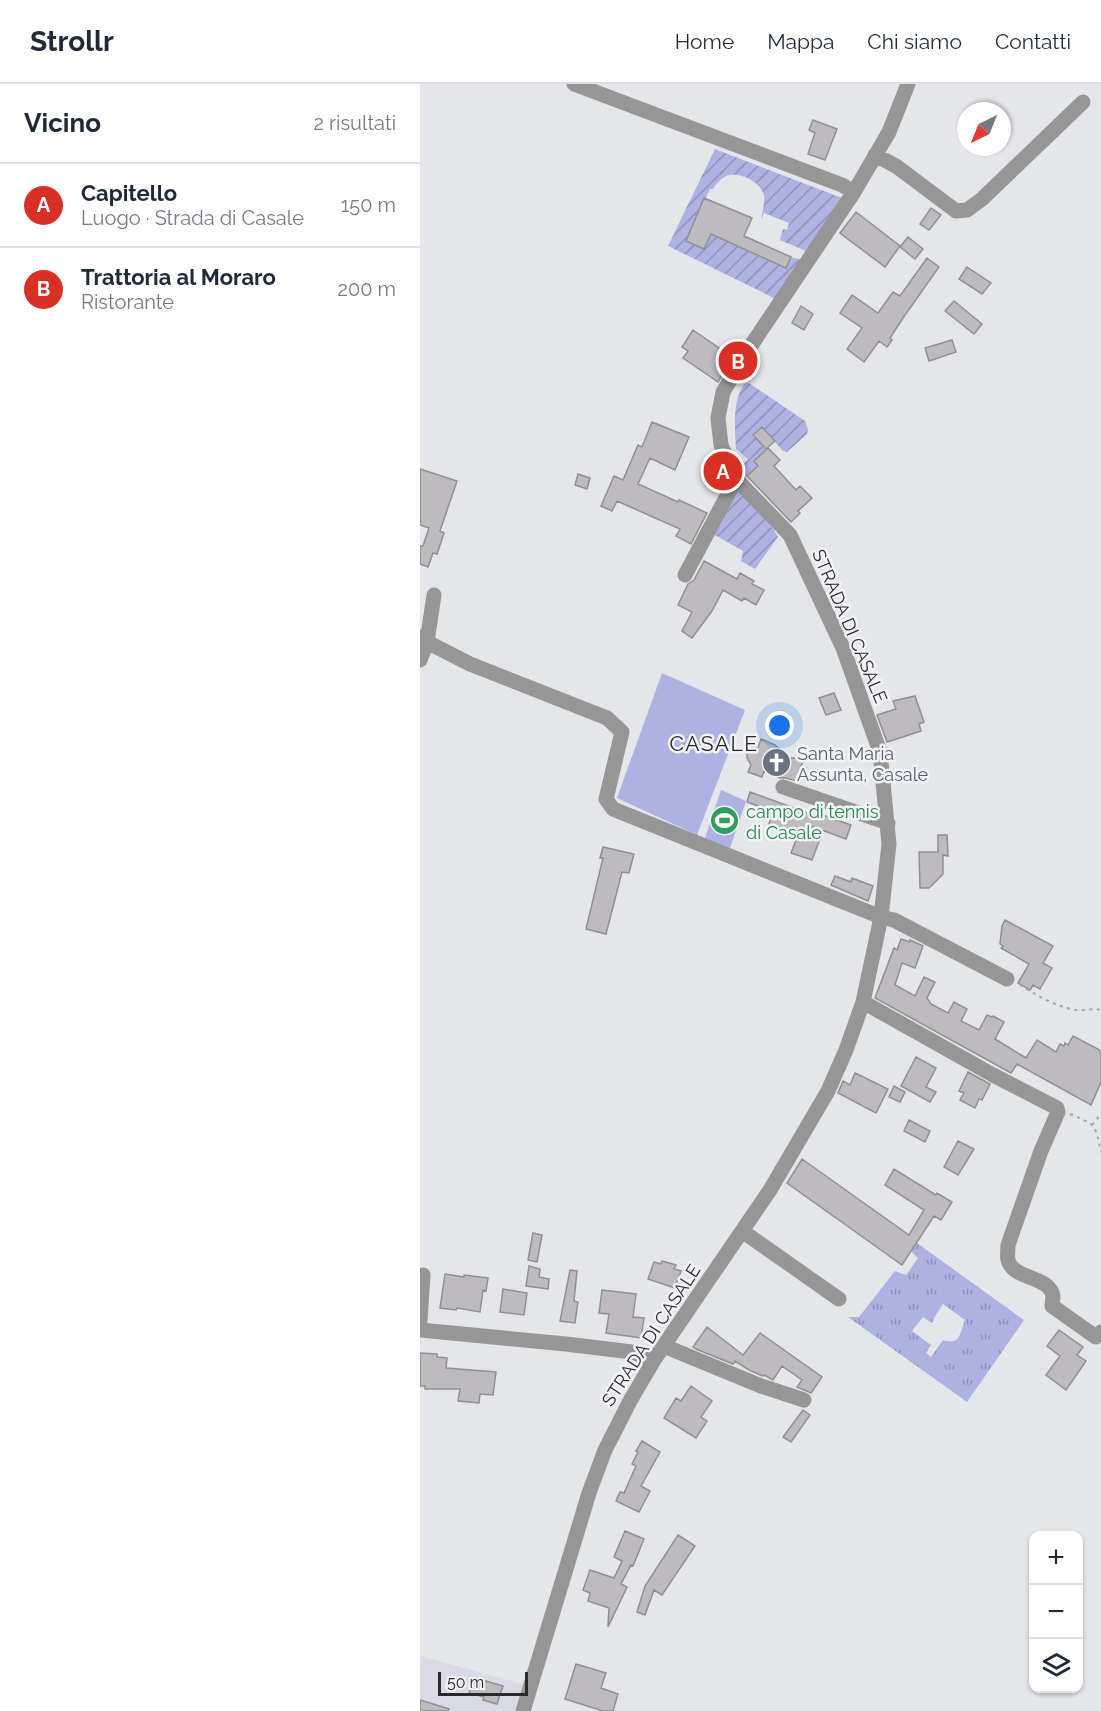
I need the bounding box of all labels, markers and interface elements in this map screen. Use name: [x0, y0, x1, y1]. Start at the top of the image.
text: Strollr: [30, 25, 114, 58]
text: Home: [675, 29, 734, 54]
text: Mappa: [767, 29, 834, 54]
text: Chi siamo: [867, 29, 962, 54]
text: Contatti: [995, 29, 1071, 54]
north arrow: [957, 102, 1011, 156]
text: Vicino: [24, 108, 101, 138]
text: 2 risultati: [314, 111, 396, 135]
text: Capitello: [81, 180, 177, 206]
text: A: [37, 193, 50, 217]
text: 150 m: [341, 193, 396, 217]
text: Luogo · Strada di Casale: [81, 206, 304, 230]
text: Trattoria al Moraro: [81, 264, 276, 290]
text: B: [37, 277, 50, 301]
text: 200 m: [338, 277, 396, 301]
text: Ristorante: [81, 290, 174, 314]
pin: B: [718, 338, 758, 384]
pin: A: [704, 448, 742, 494]
street label: STRADA DI CASALE: [808, 546, 892, 706]
your location: [765, 711, 794, 740]
district label: CASALE: [670, 731, 758, 756]
place label: Santa Maria Assunta, Casale: [797, 743, 929, 785]
church icon: Santa Maria Assunta, Casale: [760, 747, 792, 779]
place label: campo di tennis di Casale: [746, 801, 879, 843]
sports icon: campo di tennis di Casale: [709, 805, 741, 837]
street label: STRADA DI CASALE: [597, 1260, 705, 1410]
map controls: [1029, 1531, 1083, 1693]
button: +: [1029, 1531, 1083, 1585]
button: −: [1029, 1585, 1083, 1639]
button: layers: [1029, 1639, 1083, 1693]
scale bar: [438, 1669, 528, 1696]
text: 50 m: [447, 1673, 484, 1692]

